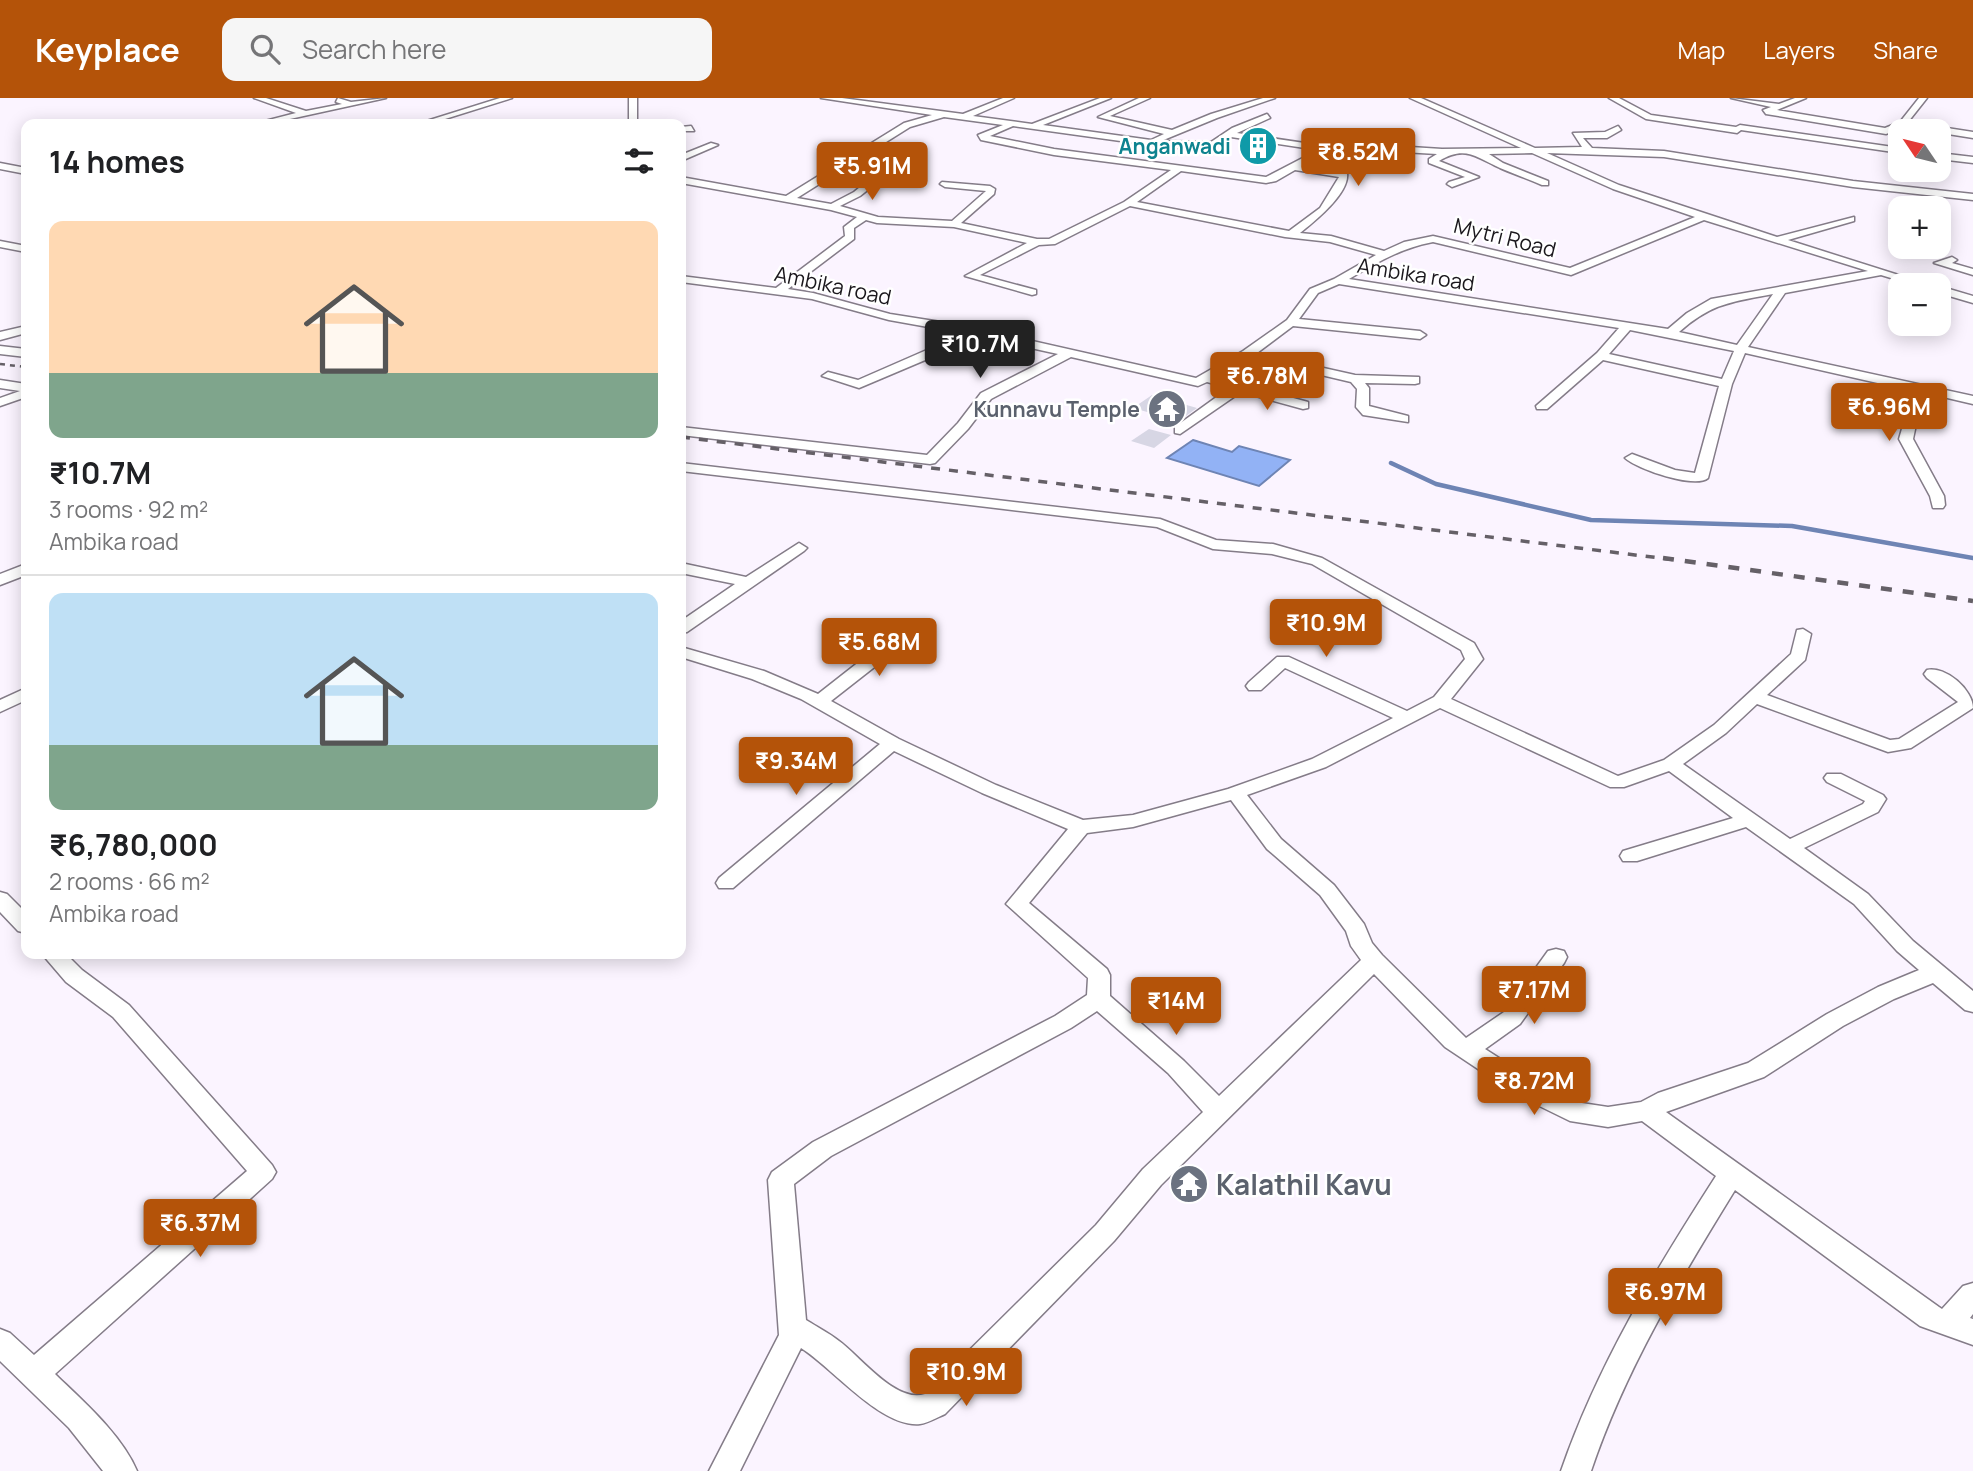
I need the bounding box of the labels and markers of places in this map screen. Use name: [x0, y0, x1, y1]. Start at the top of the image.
building icon: Anganwadi: [1237, 125, 1279, 167]
pin: ₹8.52M: [1301, 129, 1415, 188]
place label: Anganwadi: [1118, 132, 1231, 160]
pin: ₹5.91M: [815, 142, 929, 202]
pin: ₹10.7M: [923, 320, 1037, 380]
pin: ₹6.78M: [1210, 352, 1324, 412]
pin: ₹6.96M: [1832, 384, 1946, 443]
temple icon: Kunnavu Temple: [1146, 388, 1188, 430]
place label: Kunnavu Temple: [973, 395, 1140, 423]
pin: ₹10.9M: [1269, 600, 1383, 659]
pin: ₹5.68M: [822, 618, 936, 678]
pin: ₹9.34M: [739, 738, 853, 797]
pin: ₹7.17M: [1477, 967, 1591, 1026]
pin: ₹14M: [1135, 978, 1217, 1037]
pin: ₹8.72M: [1477, 1058, 1591, 1117]
temple icon: Kalathil Kavu: [1168, 1163, 1210, 1205]
place label: Kalathil Kavu: [1216, 1165, 1392, 1203]
pin: ₹6.37M: [143, 1200, 257, 1259]
pin: ₹6.97M: [1608, 1268, 1722, 1328]
pin: ₹10.9M: [909, 1348, 1023, 1408]

